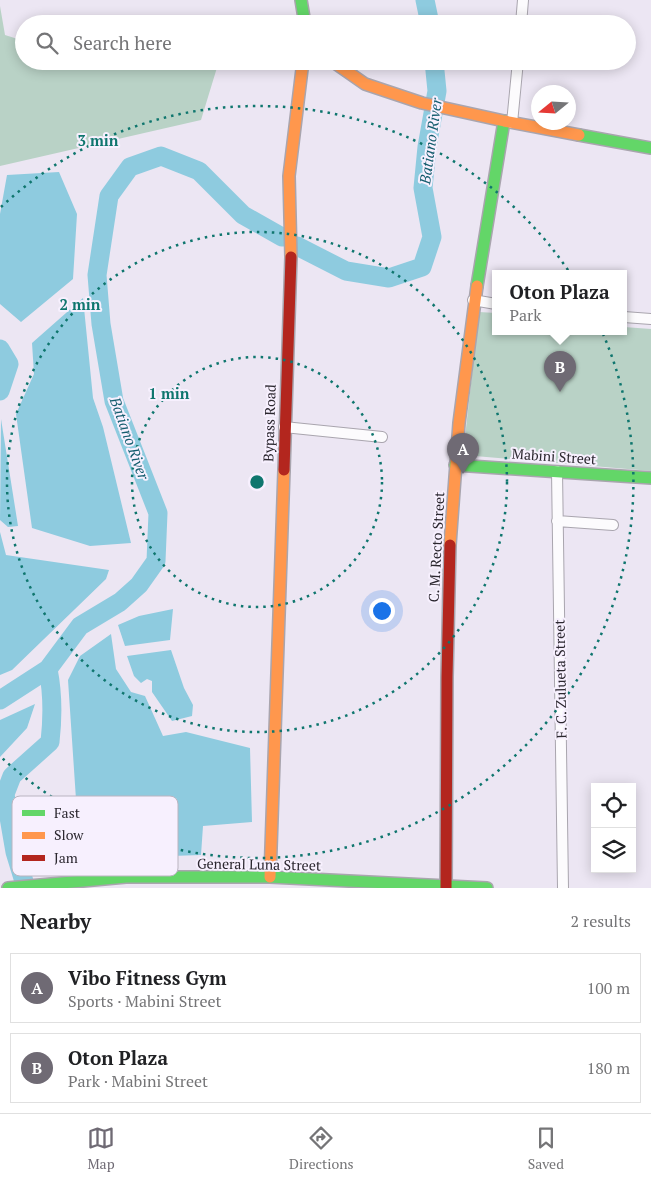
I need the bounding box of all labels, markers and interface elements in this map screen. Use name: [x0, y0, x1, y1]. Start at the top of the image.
search box: [15, 15, 636, 70]
icon: search: [33, 29, 61, 57]
text: Search here: [73, 30, 172, 55]
north arrow: [531, 85, 576, 130]
water label: Batiano River: [414, 96, 446, 186]
text: 3 min: [77, 130, 119, 150]
popup: [492, 270, 627, 335]
text: Oton Plaza: [510, 279, 610, 304]
text: 2 min: [59, 294, 101, 314]
text: Park: [510, 304, 542, 326]
pin: B: [544, 351, 576, 392]
text: 1 min: [148, 383, 190, 403]
street label: Bypass Road: [258, 384, 280, 462]
water label: Batiano River: [105, 393, 155, 483]
pin: A: [447, 433, 479, 474]
street label: Mabini Street: [511, 444, 598, 468]
centre of rings: [248, 473, 266, 491]
street label: C. M. Recto Street: [424, 491, 448, 603]
your location: [369, 598, 395, 624]
street label: F. C. Zulueta Street: [549, 619, 571, 739]
map controls: [591, 783, 636, 873]
button: locate: [591, 783, 636, 828]
legend: [12, 796, 178, 876]
text: Fast: [54, 803, 81, 822]
text: Slow: [54, 825, 84, 844]
button: layers: [591, 828, 636, 873]
text: Jam: [54, 848, 78, 867]
street label: General Luna Street: [197, 853, 322, 875]
text: Nearby: [20, 907, 91, 935]
text: 2 results: [571, 910, 631, 932]
text: Vibo Fitness Gym: [68, 965, 226, 990]
text: A: [31, 977, 43, 999]
text: 100 m: [587, 977, 630, 999]
text: Sports · Mabini Street: [68, 990, 222, 1012]
text: Oton Plaza: [68, 1045, 168, 1070]
text: B: [32, 1057, 42, 1079]
text: 180 m: [587, 1057, 630, 1079]
text: Park · Mabini Street: [68, 1070, 208, 1092]
tab: Map: [87, 1124, 115, 1173]
tab: Directions: [289, 1124, 354, 1173]
tab: Saved: [528, 1124, 564, 1173]

